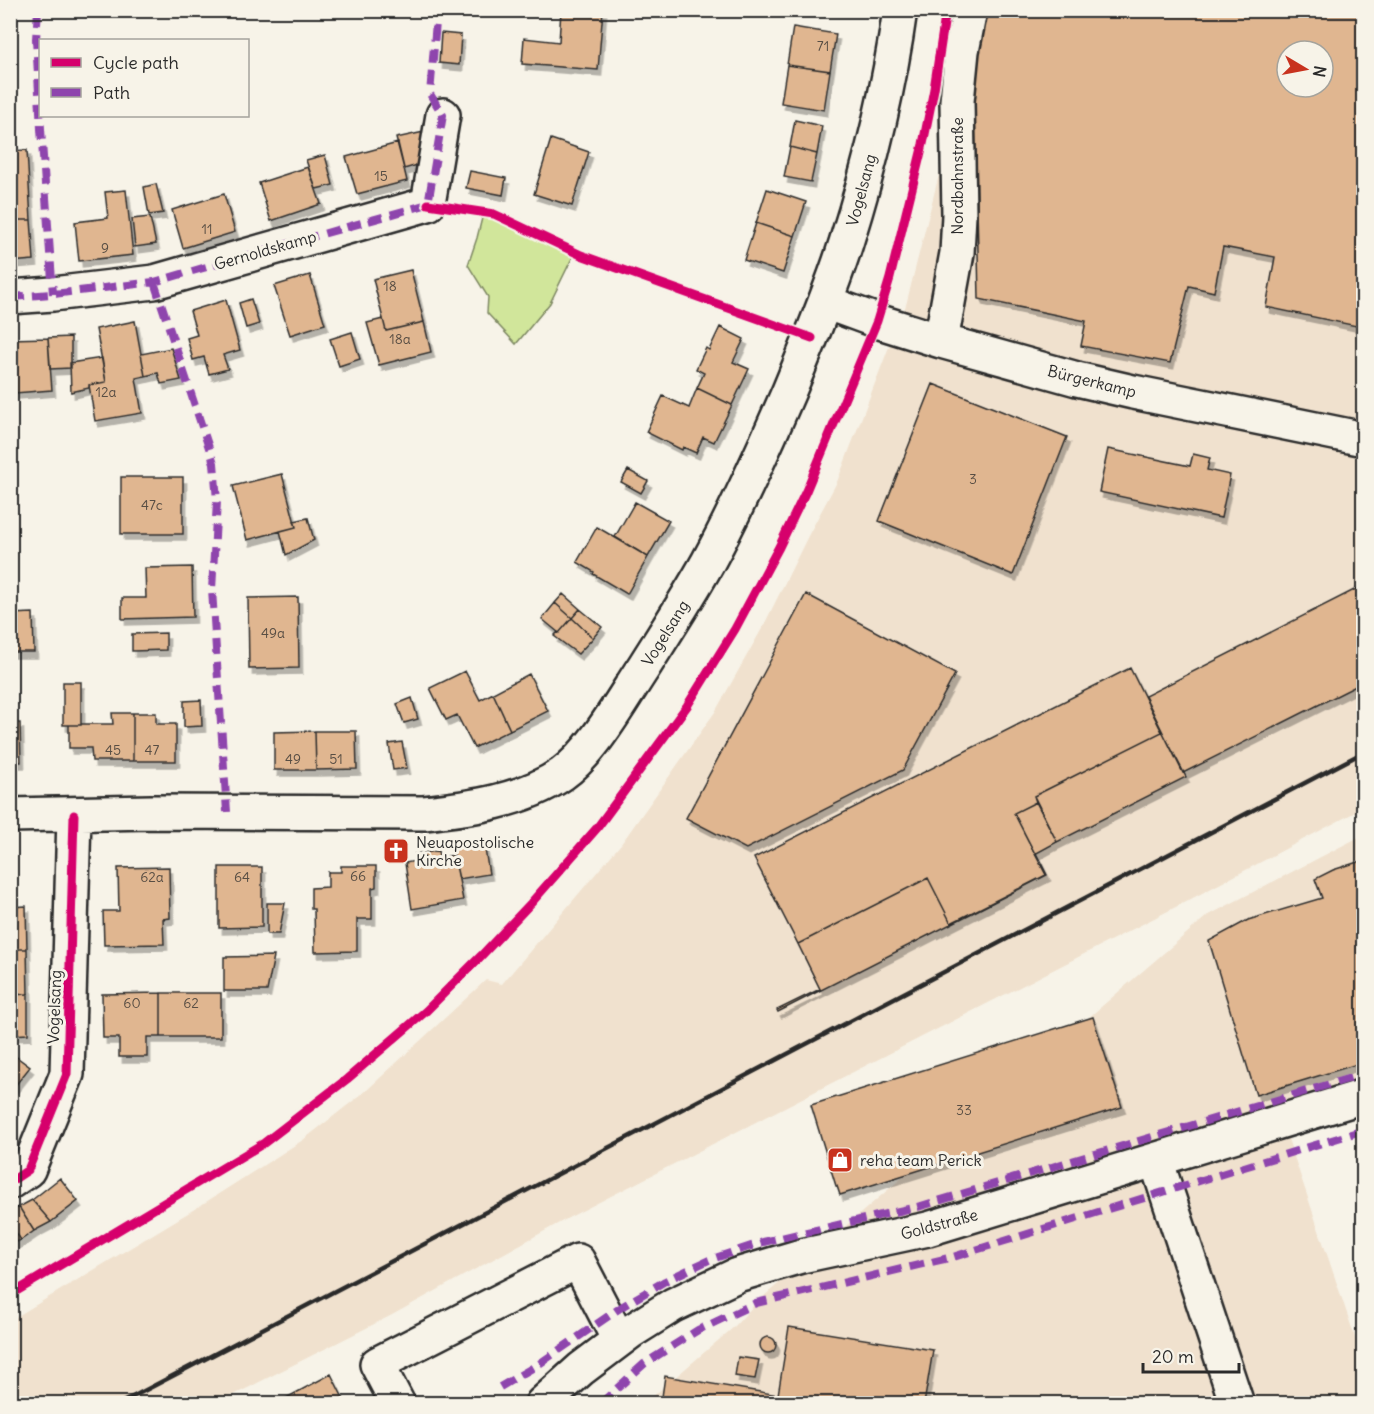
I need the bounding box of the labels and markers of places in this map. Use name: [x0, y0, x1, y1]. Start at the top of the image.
place label: Neuapostolische Kirche: [416, 832, 534, 870]
church icon: Neuapostolische Kirche: [381, 836, 411, 866]
shop icon: reha team Perick: [825, 1145, 855, 1175]
place label: reha team Perick: [860, 1150, 982, 1170]

